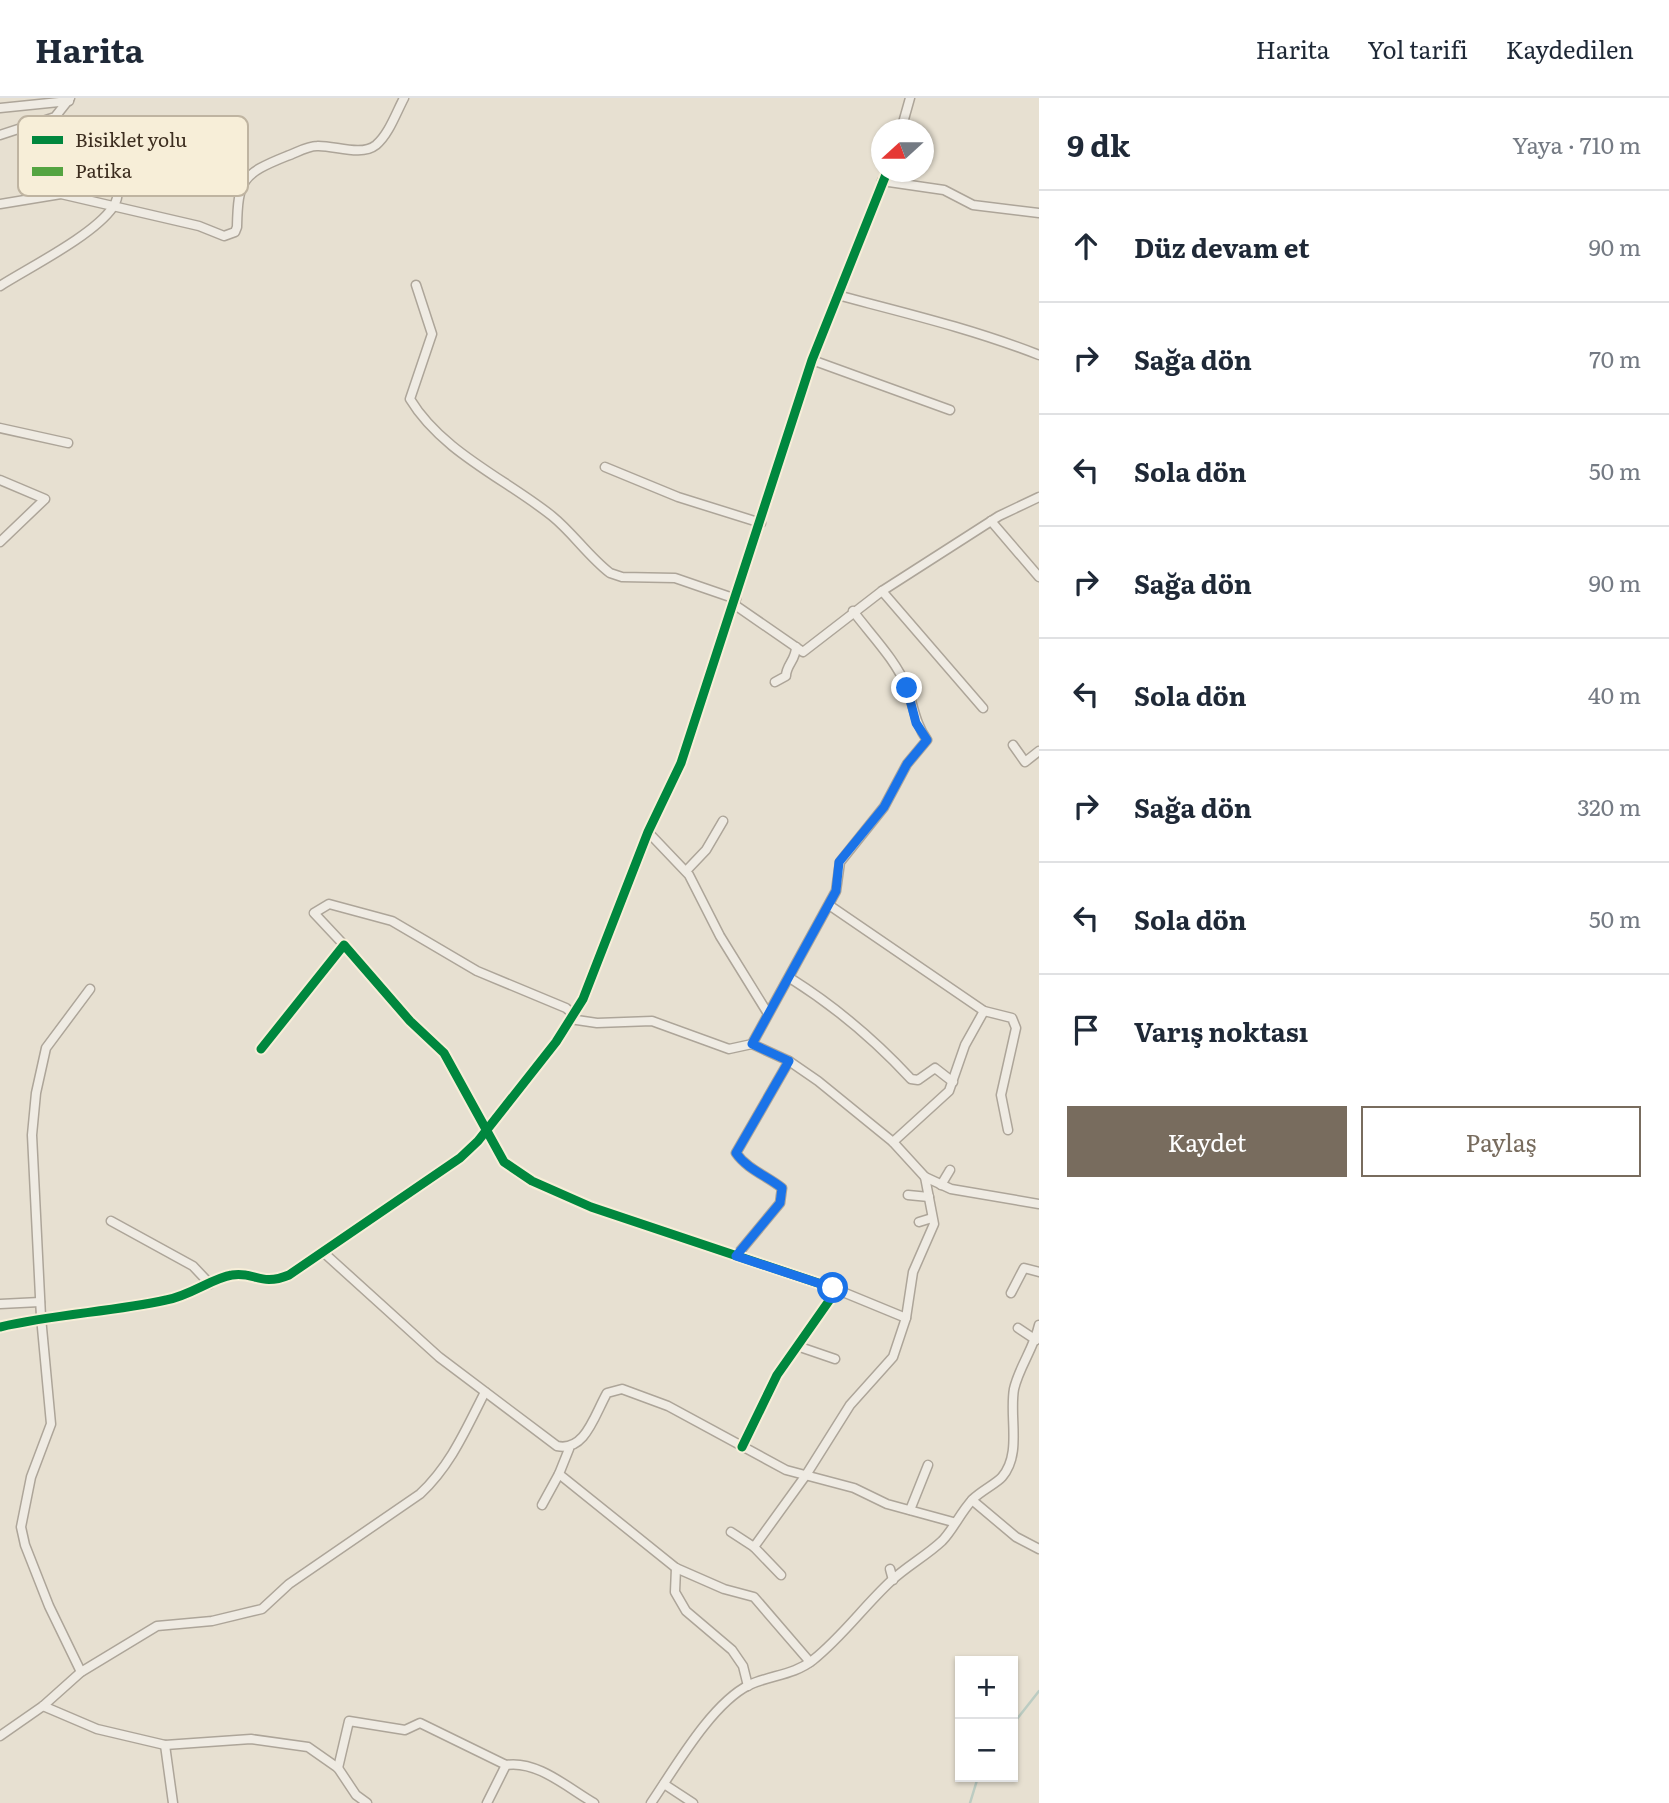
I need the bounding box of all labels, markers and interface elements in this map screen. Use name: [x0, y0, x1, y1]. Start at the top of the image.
text: Harita: [35, 24, 144, 73]
text: Harita: [1256, 31, 1330, 66]
text: Yol tarifi: [1368, 31, 1468, 66]
text: Kaydedilen: [1506, 31, 1634, 66]
legend: [18, 116, 248, 196]
north arrow: [871, 119, 934, 182]
text: 9 dk: [1067, 122, 1130, 166]
text: Bisiklet yolu: [75, 125, 187, 153]
text: Yaya · 710 m: [1512, 127, 1641, 161]
text: Patika: [75, 156, 133, 184]
icon: ahead: [1067, 227, 1105, 265]
text: Düz devam et: [1134, 227, 1310, 266]
text: 90 m: [1589, 229, 1641, 263]
icon: right: [1067, 339, 1105, 377]
text: Sağa dön: [1134, 339, 1252, 378]
text: 70 m: [1589, 341, 1641, 375]
icon: left: [1067, 451, 1105, 489]
text: Sola dön: [1134, 451, 1247, 490]
text: 50 m: [1589, 453, 1641, 487]
icon: right: [1067, 563, 1105, 601]
text: Sağa dön: [1134, 563, 1252, 602]
text: 90 m: [1589, 565, 1641, 599]
route end: [891, 672, 922, 703]
icon: left: [1067, 675, 1105, 713]
text: Sola dön: [1134, 675, 1247, 714]
text: 40 m: [1588, 677, 1641, 711]
icon: right: [1067, 787, 1105, 825]
text: Sağa dön: [1134, 787, 1252, 826]
text: 320 m: [1577, 789, 1641, 823]
icon: left: [1067, 899, 1105, 937]
text: Sola dön: [1134, 899, 1247, 938]
text: 50 m: [1589, 901, 1641, 935]
icon: arrive: [1067, 1011, 1105, 1049]
text: Varış noktası: [1134, 1011, 1308, 1050]
button: Kaydet: [1067, 1106, 1347, 1177]
button: Paylaş: [1361, 1106, 1641, 1177]
route start: [817, 1272, 848, 1303]
map controls: [955, 1656, 1018, 1782]
button: +: [955, 1656, 1018, 1719]
button: −: [955, 1719, 1018, 1782]

